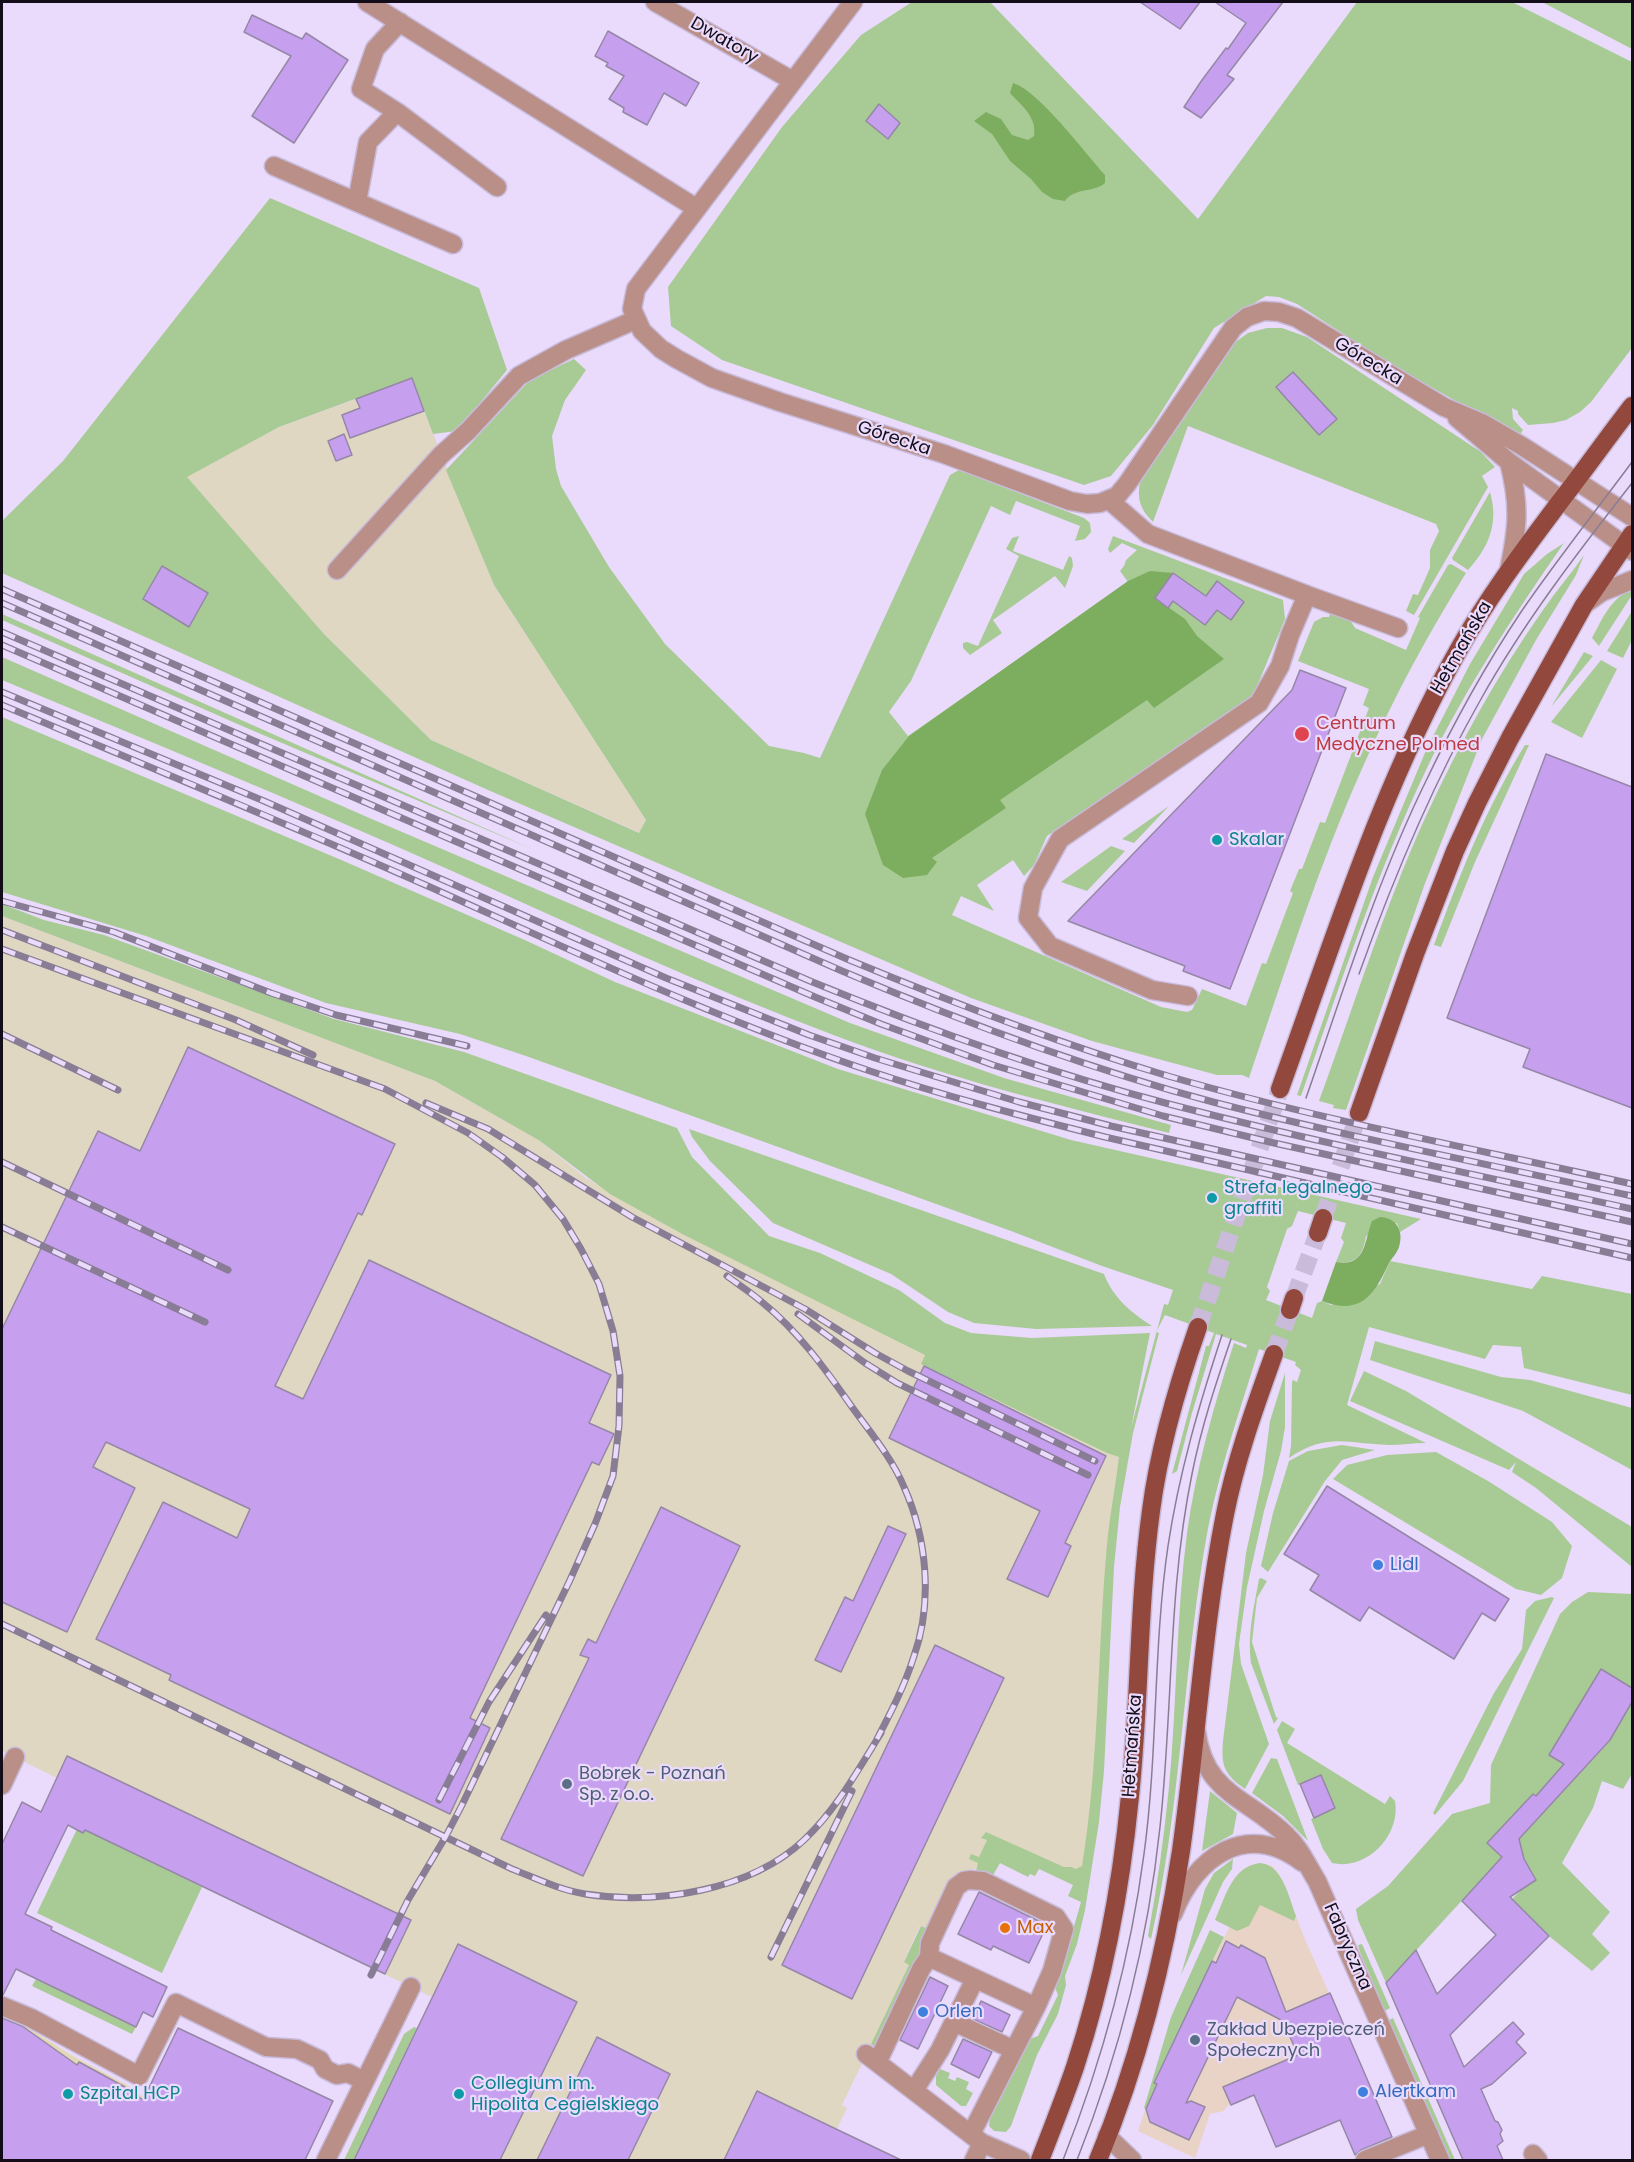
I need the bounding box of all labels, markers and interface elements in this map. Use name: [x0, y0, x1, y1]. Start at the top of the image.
street label: Dwatory: [686, 13, 762, 69]
street label: Górecka: [1330, 333, 1406, 391]
street label: Górecka: [855, 417, 933, 461]
street label: Hetmańska: [1427, 598, 1497, 698]
place label: Centrum Medyczne Polmed: [1316, 713, 1480, 756]
marker: Centrum Medyczne Polmed: [1293, 725, 1311, 743]
place label: Skalar: [1229, 829, 1284, 851]
marker: Skalar: [1210, 833, 1224, 847]
place label: Strefa legalnego graffiti: [1224, 1177, 1373, 1220]
marker: Strefa legalnego graffiti: [1205, 1191, 1219, 1205]
place label: Lidl: [1390, 1554, 1419, 1576]
marker: Lidl: [1371, 1558, 1385, 1572]
street label: Hetmańska: [1119, 1694, 1147, 1798]
place label: Bobrek - Poznań Sp. z o.o.: [579, 1763, 726, 1806]
marker: Bobrek - Poznań Sp. z o.o.: [560, 1777, 574, 1791]
street label: Fabryczna: [1318, 1900, 1376, 1994]
place label: Max: [1017, 1917, 1053, 1939]
marker: Max: [998, 1921, 1012, 1935]
place label: Orlen: [935, 2001, 983, 2023]
marker: Orlen: [916, 2005, 930, 2019]
place label: Zakład Ubezpieczeń Społecznych: [1207, 2019, 1385, 2062]
marker: Zakład Ubezpieczeń Społecznych: [1188, 2033, 1202, 2047]
place label: Collegium im. Hipolita Cegielskiego: [471, 2073, 659, 2116]
place label: Alertkam: [1375, 2081, 1456, 2103]
place label: Szpital HCP: [80, 2083, 180, 2105]
marker: Alertkam: [1356, 2085, 1370, 2099]
marker: Szpital HCP: [61, 2087, 75, 2101]
marker: Collegium im. Hipolita Cegielskiego: [452, 2087, 466, 2101]

